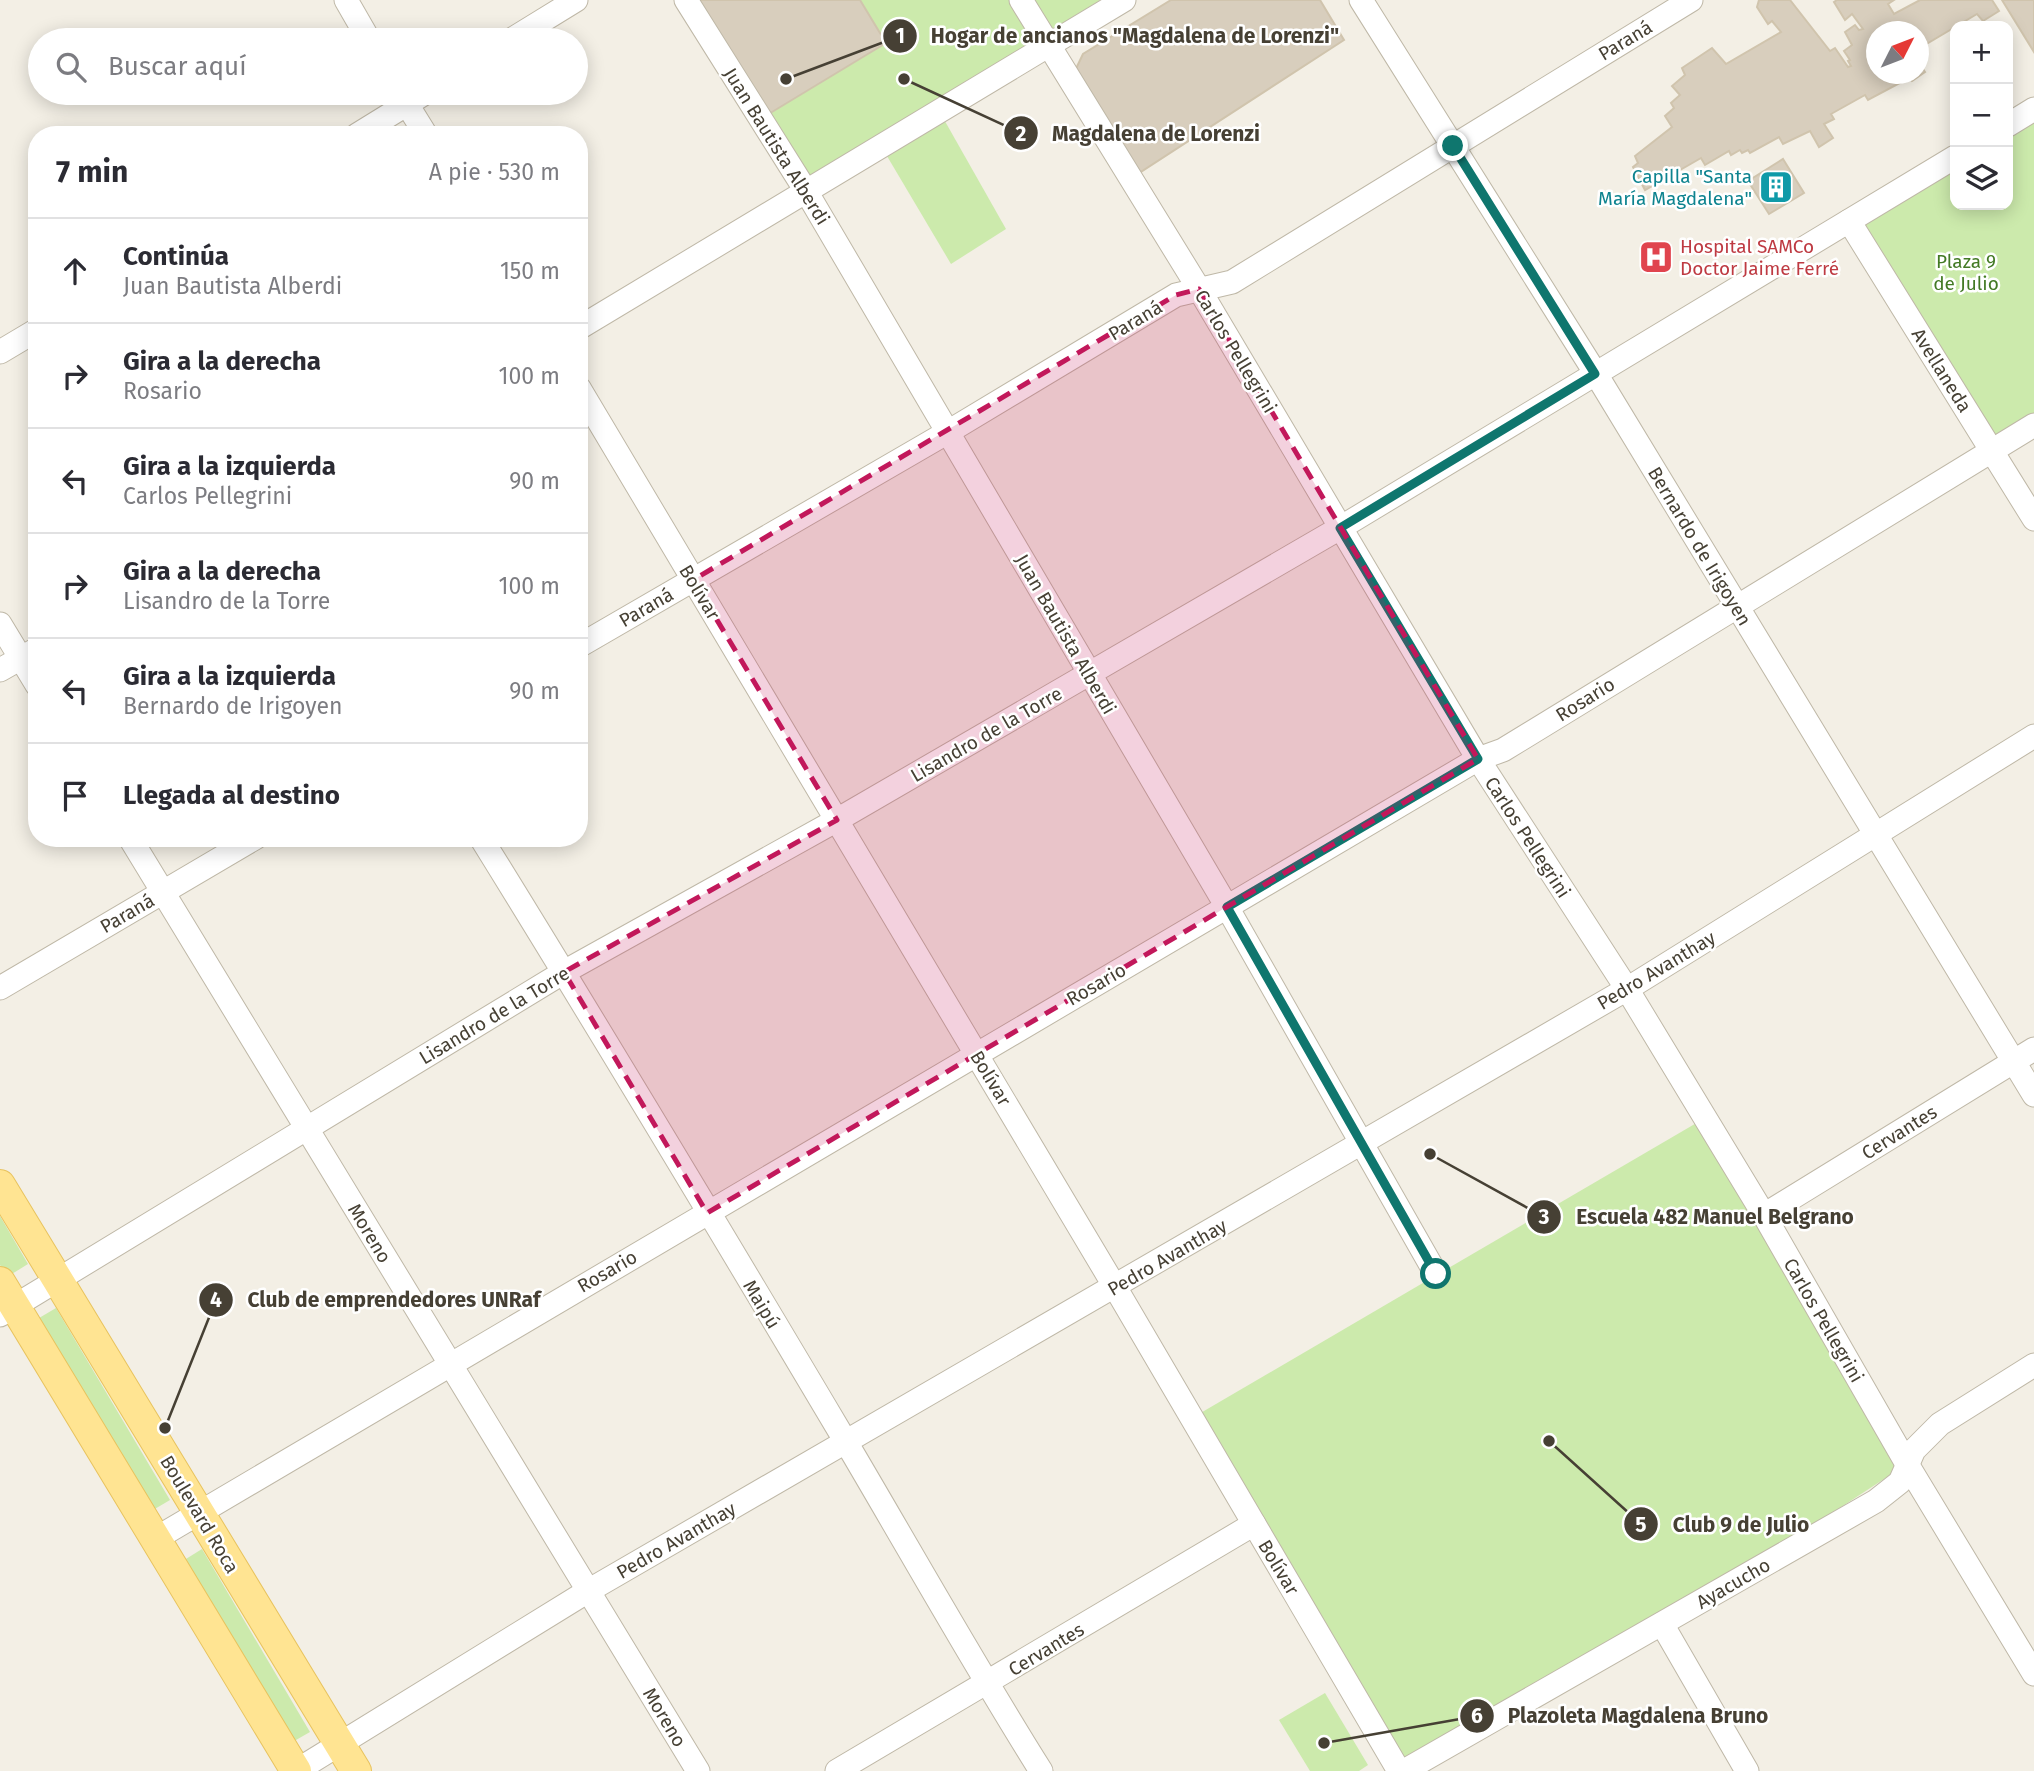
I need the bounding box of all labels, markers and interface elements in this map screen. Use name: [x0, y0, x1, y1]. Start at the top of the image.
callout: Hogar de ancianos "Magdalena de Lorenzi": [882, 15, 1353, 57]
street label: Paraná: [1594, 15, 1656, 65]
north arrow: [1866, 21, 1929, 84]
map controls: [1950, 21, 2013, 210]
button: +: [1950, 21, 2013, 84]
text: 1: [895, 23, 905, 49]
text: Hogar de ancianos "Magdalena de Lorenzi": [931, 23, 1339, 49]
search box: [28, 28, 588, 105]
icon: search: [52, 48, 90, 86]
text: Buscar aquí: [108, 51, 246, 82]
street label: Juan Bautista Alberdi: [719, 63, 834, 229]
button: −: [1950, 84, 2013, 147]
callout: Magdalena de Lorenzi: [1003, 112, 1274, 154]
text: 2: [1016, 121, 1027, 147]
text: Magdalena de Lorenzi: [1052, 121, 1260, 147]
route end: [1437, 130, 1468, 161]
button: layers: [1950, 147, 2013, 210]
text: 7 min: [56, 154, 128, 190]
text: A pie · 530 m: [429, 158, 560, 186]
place label: Capilla "Santa María Magdalena": [1598, 165, 1752, 210]
building icon: Capilla "Santa María Magdalena": [1757, 168, 1795, 206]
place label: Hospital SAMCo Doctor Jaime Ferré: [1680, 235, 1839, 280]
hospital icon: Hospital SAMCo Doctor Jaime Ferré: [1637, 238, 1675, 276]
text: Continúa: [123, 241, 229, 272]
park label: Plaza 9 de Julio: [1933, 250, 1999, 295]
icon: ahead: [56, 252, 94, 290]
text: 150 m: [500, 257, 560, 285]
text: Juan Bautista Alberdi: [123, 272, 342, 300]
street label: Carlos Pellegrini: [1190, 285, 1281, 417]
street label: Paraná: [1104, 295, 1166, 345]
street label: Avellaneda: [1907, 324, 1977, 417]
text: Gira a la derecha: [123, 346, 321, 377]
icon: right: [56, 357, 94, 395]
text: 100 m: [499, 362, 560, 390]
text: Rosario: [123, 377, 202, 405]
text: Gira a la izquierda: [123, 451, 336, 482]
icon: left: [56, 462, 94, 500]
street label: Bernardo de Irigoyen: [1643, 463, 1756, 630]
text: 90 m: [509, 467, 560, 495]
text: Carlos Pellegrini: [123, 482, 292, 510]
street label: Juan Bautista Alberdi: [1010, 550, 1121, 718]
text: Gira a la derecha: [123, 556, 321, 587]
street label: Bolívar: [674, 560, 725, 625]
icon: right: [56, 567, 94, 605]
text: 100 m: [499, 572, 560, 600]
street label: Paraná: [615, 583, 677, 632]
text: Lisandro de la Torre: [123, 587, 330, 615]
text: Gira a la izquierda: [123, 661, 336, 692]
icon: left: [56, 672, 94, 710]
street label: Rosario: [1552, 672, 1619, 726]
text: 90 m: [509, 677, 560, 705]
street label: Lisandro de la Torre: [906, 682, 1066, 787]
text: Bernardo de Irigoyen: [123, 692, 343, 720]
street label: Carlos Pellegrini: [1480, 772, 1575, 902]
icon: arrive: [56, 777, 94, 815]
text: Llegada al destino: [123, 780, 340, 811]
street label: Paraná: [96, 889, 158, 938]
street label: Pedro Avanthay: [1593, 926, 1720, 1015]
street label: Rosario: [1062, 958, 1130, 1011]
street label: Lisandro de la Torre: [415, 961, 574, 1069]
street label: Bolívar: [965, 1046, 1016, 1111]
street label: Cervantes: [1857, 1100, 1941, 1165]
callout: Escuela 482 Manuel Belgrano: [1527, 1196, 1867, 1238]
street label: Moreno: [343, 1199, 396, 1267]
text: 3: [1538, 1204, 1550, 1230]
text: Escuela 482 Manuel Belgrano: [1576, 1204, 1854, 1230]
street label: Pedro Avanthay: [1104, 1214, 1232, 1301]
street label: Rosario: [573, 1245, 641, 1298]
street label: Carlos Pellegrini: [1779, 1254, 1868, 1387]
route start: [1420, 1258, 1451, 1289]
street label: Maipú: [738, 1276, 785, 1333]
callout: Club de emprendedores UNRaf: [198, 1279, 554, 1321]
text: 4: [210, 1287, 222, 1313]
text: Club de emprendedores UNRaf: [247, 1287, 543, 1313]
street label: Boulevard Roca: [155, 1451, 244, 1577]
street label: Pedro Avanthay: [613, 1497, 741, 1584]
callout: Club 9 de Julio: [1623, 1503, 1823, 1545]
text: 5: [1635, 1512, 1647, 1538]
text: Club 9 de Julio: [1673, 1512, 1809, 1538]
street label: Bolívar: [1253, 1535, 1304, 1600]
street label: Ayacucho: [1692, 1553, 1774, 1614]
street label: Cervantes: [1004, 1618, 1088, 1681]
street label: Moreno: [638, 1683, 691, 1751]
callout: Plazoleta Magdalena Bruno: [1459, 1695, 1783, 1737]
text: 6: [1471, 1703, 1483, 1729]
text: Plazoleta Magdalena Bruno: [1508, 1703, 1768, 1729]

